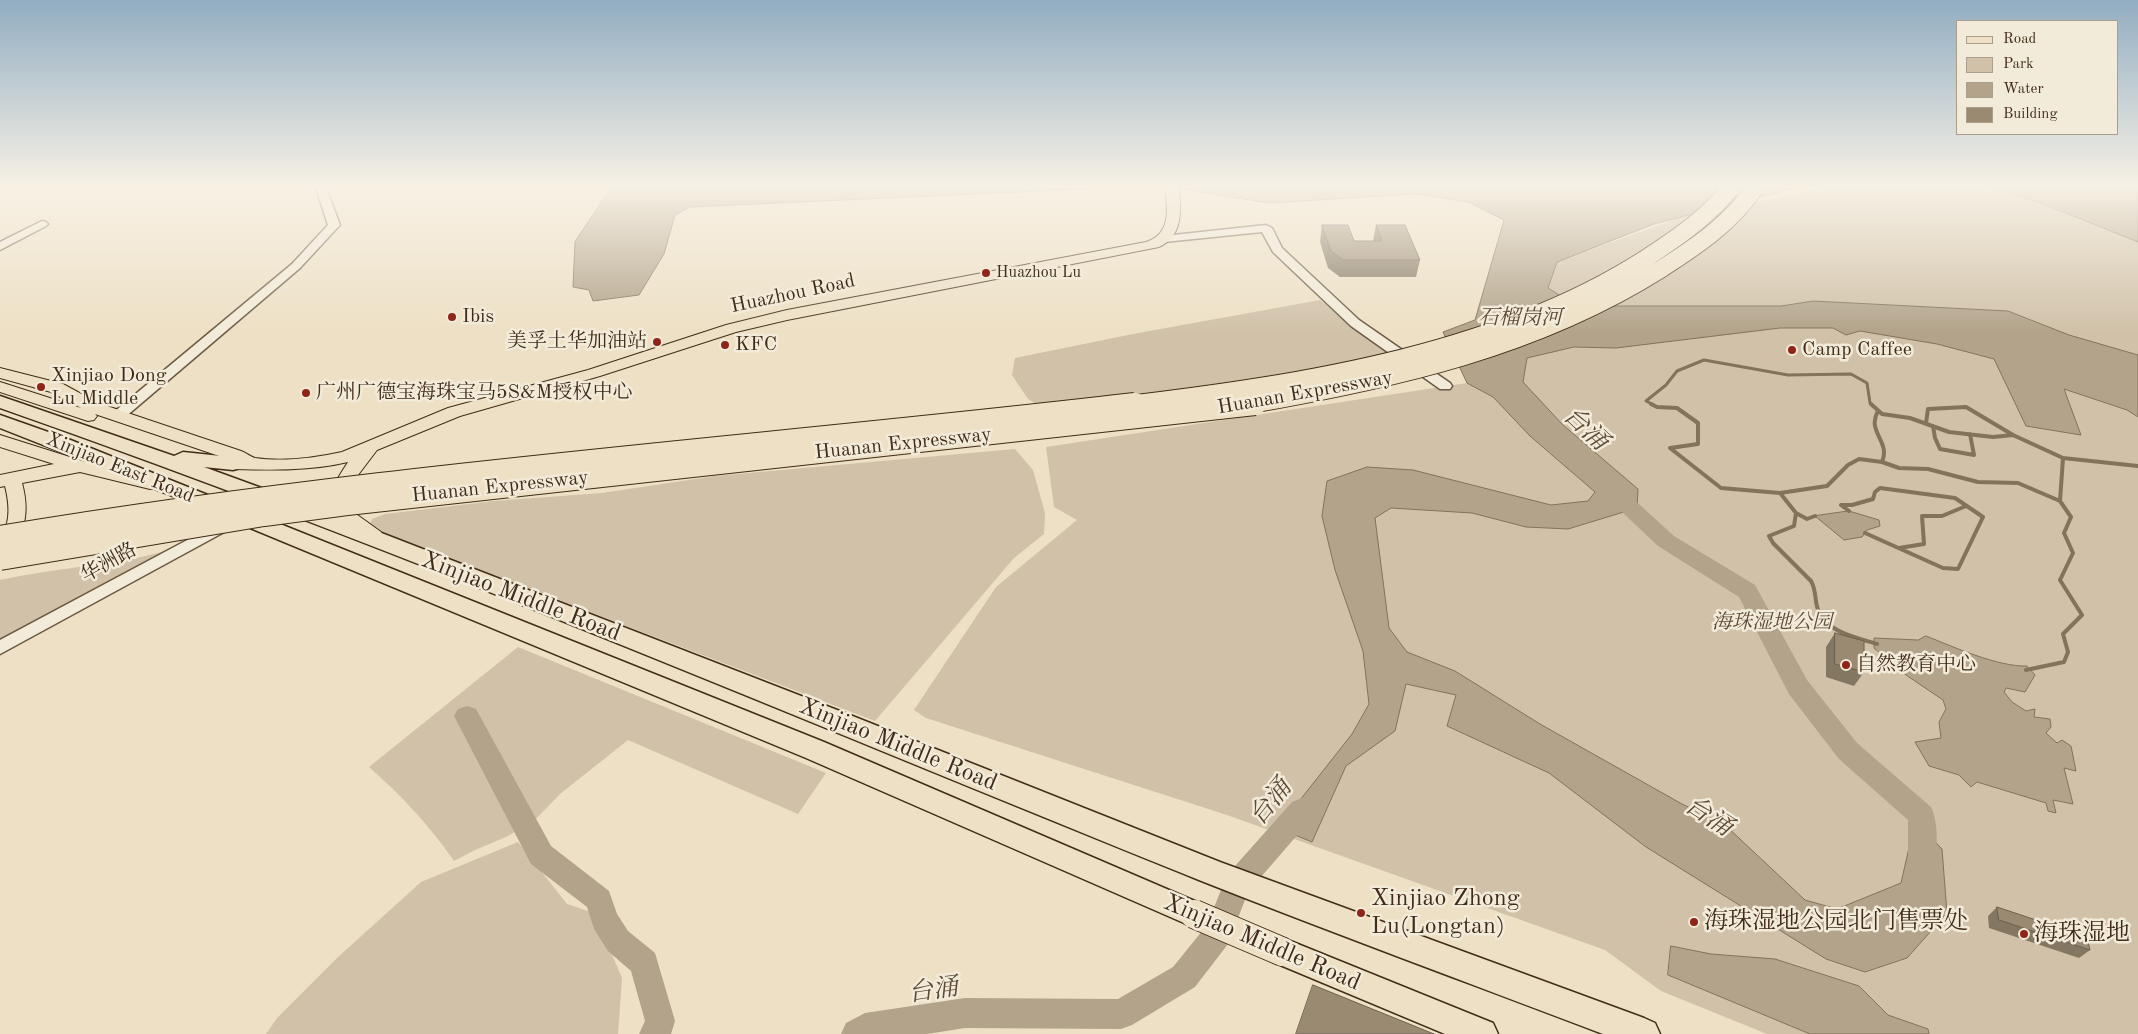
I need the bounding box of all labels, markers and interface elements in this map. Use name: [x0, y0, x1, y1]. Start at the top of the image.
legend: [1956, 20, 2118, 135]
text: Road: [2003, 32, 2036, 47]
text: Park: [2003, 57, 2034, 72]
text: Water: [2003, 82, 2044, 97]
text: Building: [2003, 107, 2058, 122]
place label: Huazhou Lu: [996, 263, 1081, 283]
marker: Huazhou Lu: [980, 267, 992, 279]
street label: Huazhou Road: [729, 269, 857, 319]
place label: Ibis: [462, 305, 494, 329]
water label: 石榴岗河: [1478, 305, 1562, 331]
marker: Ibis: [446, 311, 458, 323]
place label: 美孚土华加油站: [507, 330, 647, 354]
place label: KFC: [735, 333, 777, 357]
marker: 美孚土华加油站: [651, 336, 663, 348]
place label: Camp Caffee: [1802, 338, 1912, 362]
marker: KFC: [719, 339, 731, 351]
marker: Camp Caffee: [1786, 344, 1798, 356]
place label: Xinjiao Dong Lu Middle: [51, 364, 167, 411]
street label: Huanan Expressway: [1215, 366, 1395, 420]
marker: Xinjiao Dong Lu Middle: [35, 381, 47, 393]
place label: 广州广德宝海珠宝马5S&M授权中心: [316, 381, 632, 405]
marker: 广州广德宝海珠宝马5S&M授权中心: [300, 387, 312, 399]
water label: 台涌: [1556, 401, 1614, 457]
street label: Huanan Expressway: [813, 423, 993, 465]
street label: Xinjiao East Road: [42, 427, 198, 509]
street label: Huanan Expressway: [410, 466, 590, 508]
street label: 华洲路: [77, 538, 141, 588]
street label: Xinjiao Middle Road: [417, 546, 625, 648]
park label: 海珠湿地公园: [1712, 611, 1832, 635]
place label: 自然教育中心: [1856, 653, 1976, 677]
marker: 自然教育中心: [1840, 659, 1852, 671]
street label: Xinjiao Middle Road: [795, 692, 1001, 798]
water label: 台涌: [1244, 774, 1298, 832]
water label: 台涌: [1679, 791, 1737, 843]
place label: Xinjiao Zhong Lu(Longtan): [1371, 885, 1520, 941]
street label: Xinjiao Middle Road: [1159, 888, 1365, 998]
marker: Xinjiao Zhong Lu(Longtan): [1355, 907, 1367, 919]
place label: 海珠湿地公园北门售票处: [1704, 908, 1968, 936]
marker: 海珠湿地公园北门售票处: [1688, 916, 1700, 928]
place label: 海珠湿地: [2034, 920, 2130, 948]
marker: 海珠湿地: [2018, 928, 2030, 940]
water label: 台涌: [906, 973, 960, 1009]

